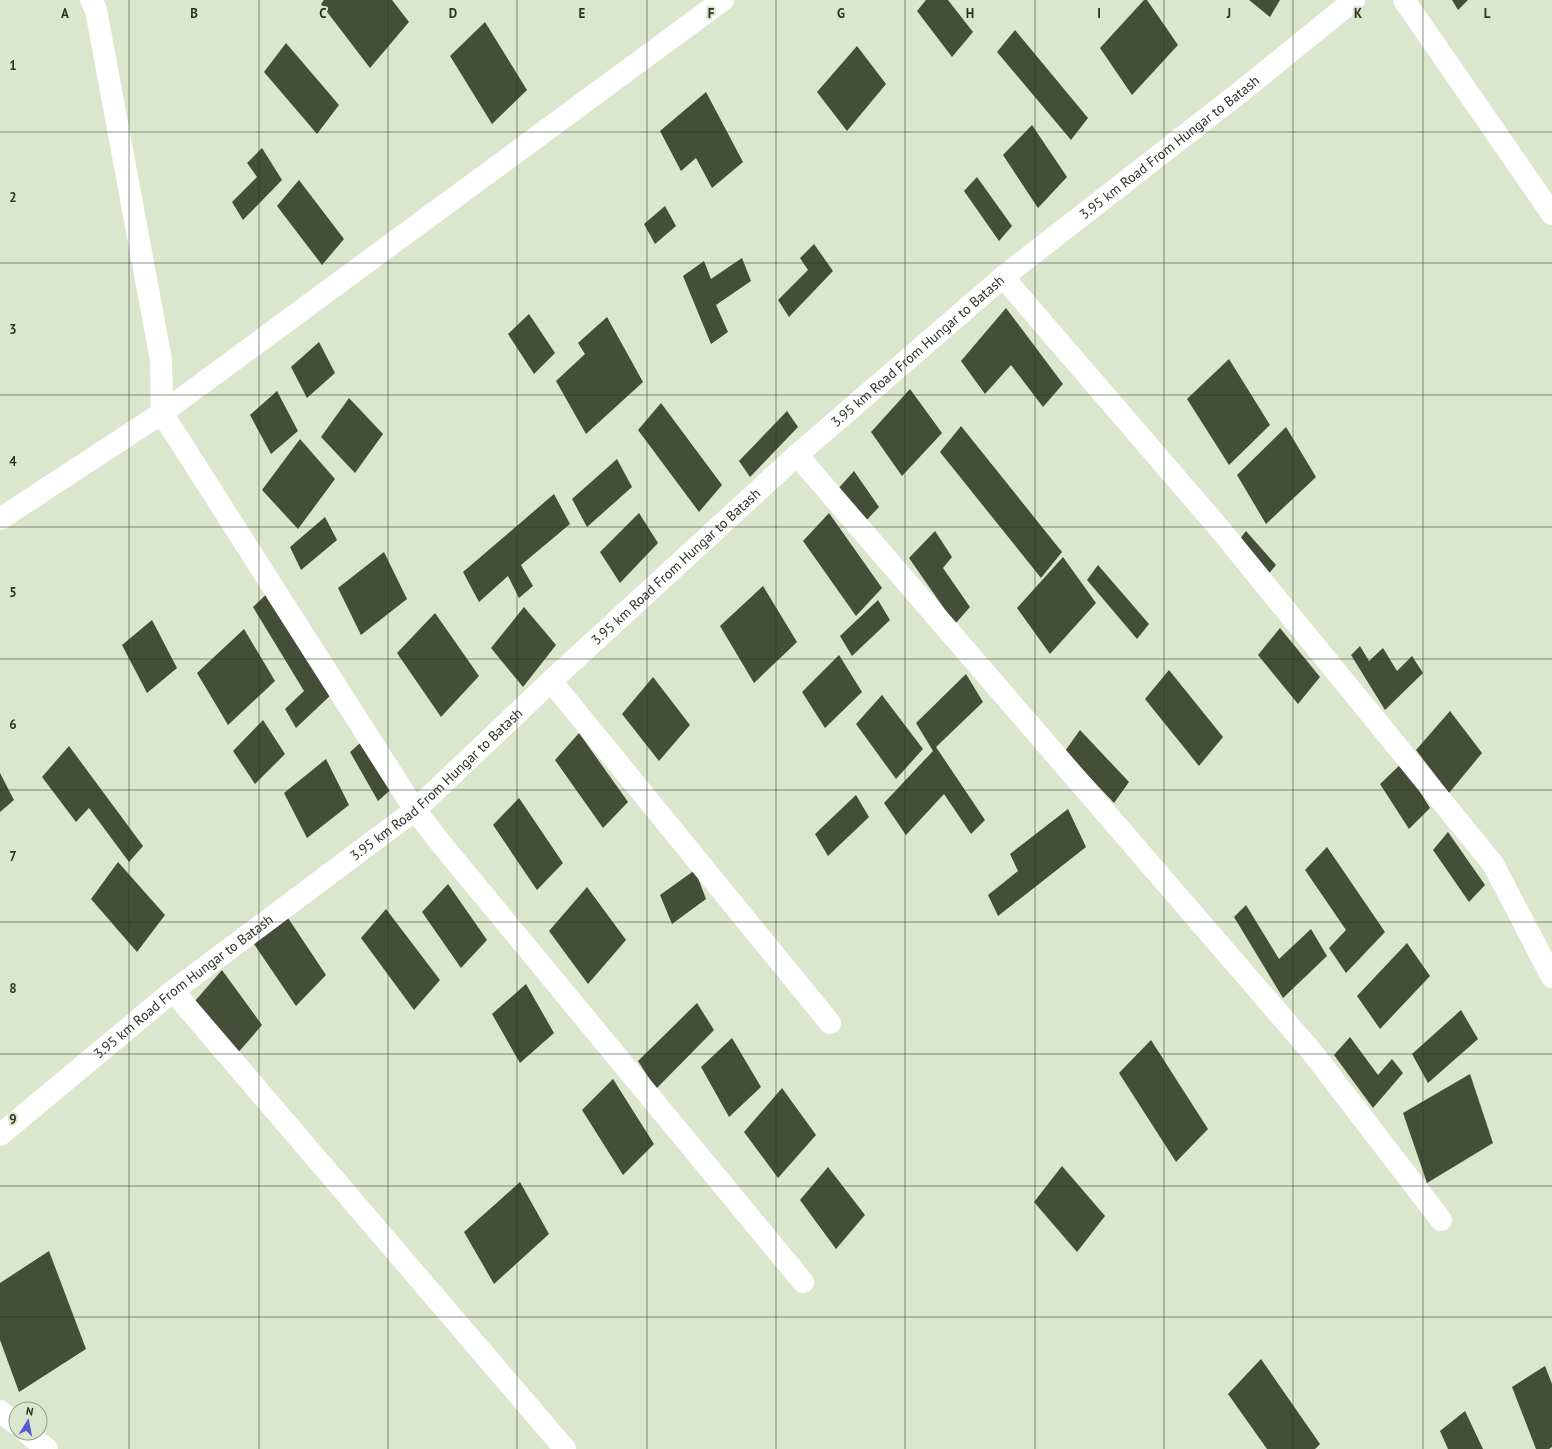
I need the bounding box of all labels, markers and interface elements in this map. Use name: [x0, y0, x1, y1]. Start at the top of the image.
text: A: [61, 5, 69, 22]
text: B: [190, 5, 198, 22]
text: C: [319, 5, 327, 22]
text: D: [449, 5, 457, 22]
text: E: [579, 5, 586, 22]
text: F: [708, 5, 715, 22]
text: G: [837, 5, 845, 22]
text: H: [966, 5, 974, 22]
text: I: [1097, 5, 1101, 22]
text: J: [1226, 5, 1231, 22]
text: K: [1354, 5, 1362, 22]
text: L: [1484, 5, 1491, 22]
text: 1: [9, 57, 17, 74]
street label: 3.95 km Road From Hungar to Batash: [1076, 71, 1263, 223]
text: 2: [9, 189, 17, 206]
street label: 3.95 km Road From Hungar to Batash: [827, 271, 1008, 431]
text: 3: [9, 321, 17, 338]
text: 4: [9, 453, 17, 470]
street label: 3.95 km Road From Hungar to Batash: [587, 484, 764, 649]
text: 5: [9, 584, 17, 601]
street label: 3.95 km Road From Hungar to Batash: [346, 704, 526, 865]
text: 6: [9, 716, 17, 733]
text: 7: [9, 848, 17, 865]
street label: 3.95 km Road From Hungar to Batash: [90, 910, 277, 1062]
text: 8: [9, 980, 17, 997]
text: 9: [9, 1111, 17, 1128]
north arrow: [8, 1401, 48, 1441]
text: N: [25, 1404, 35, 1419]

